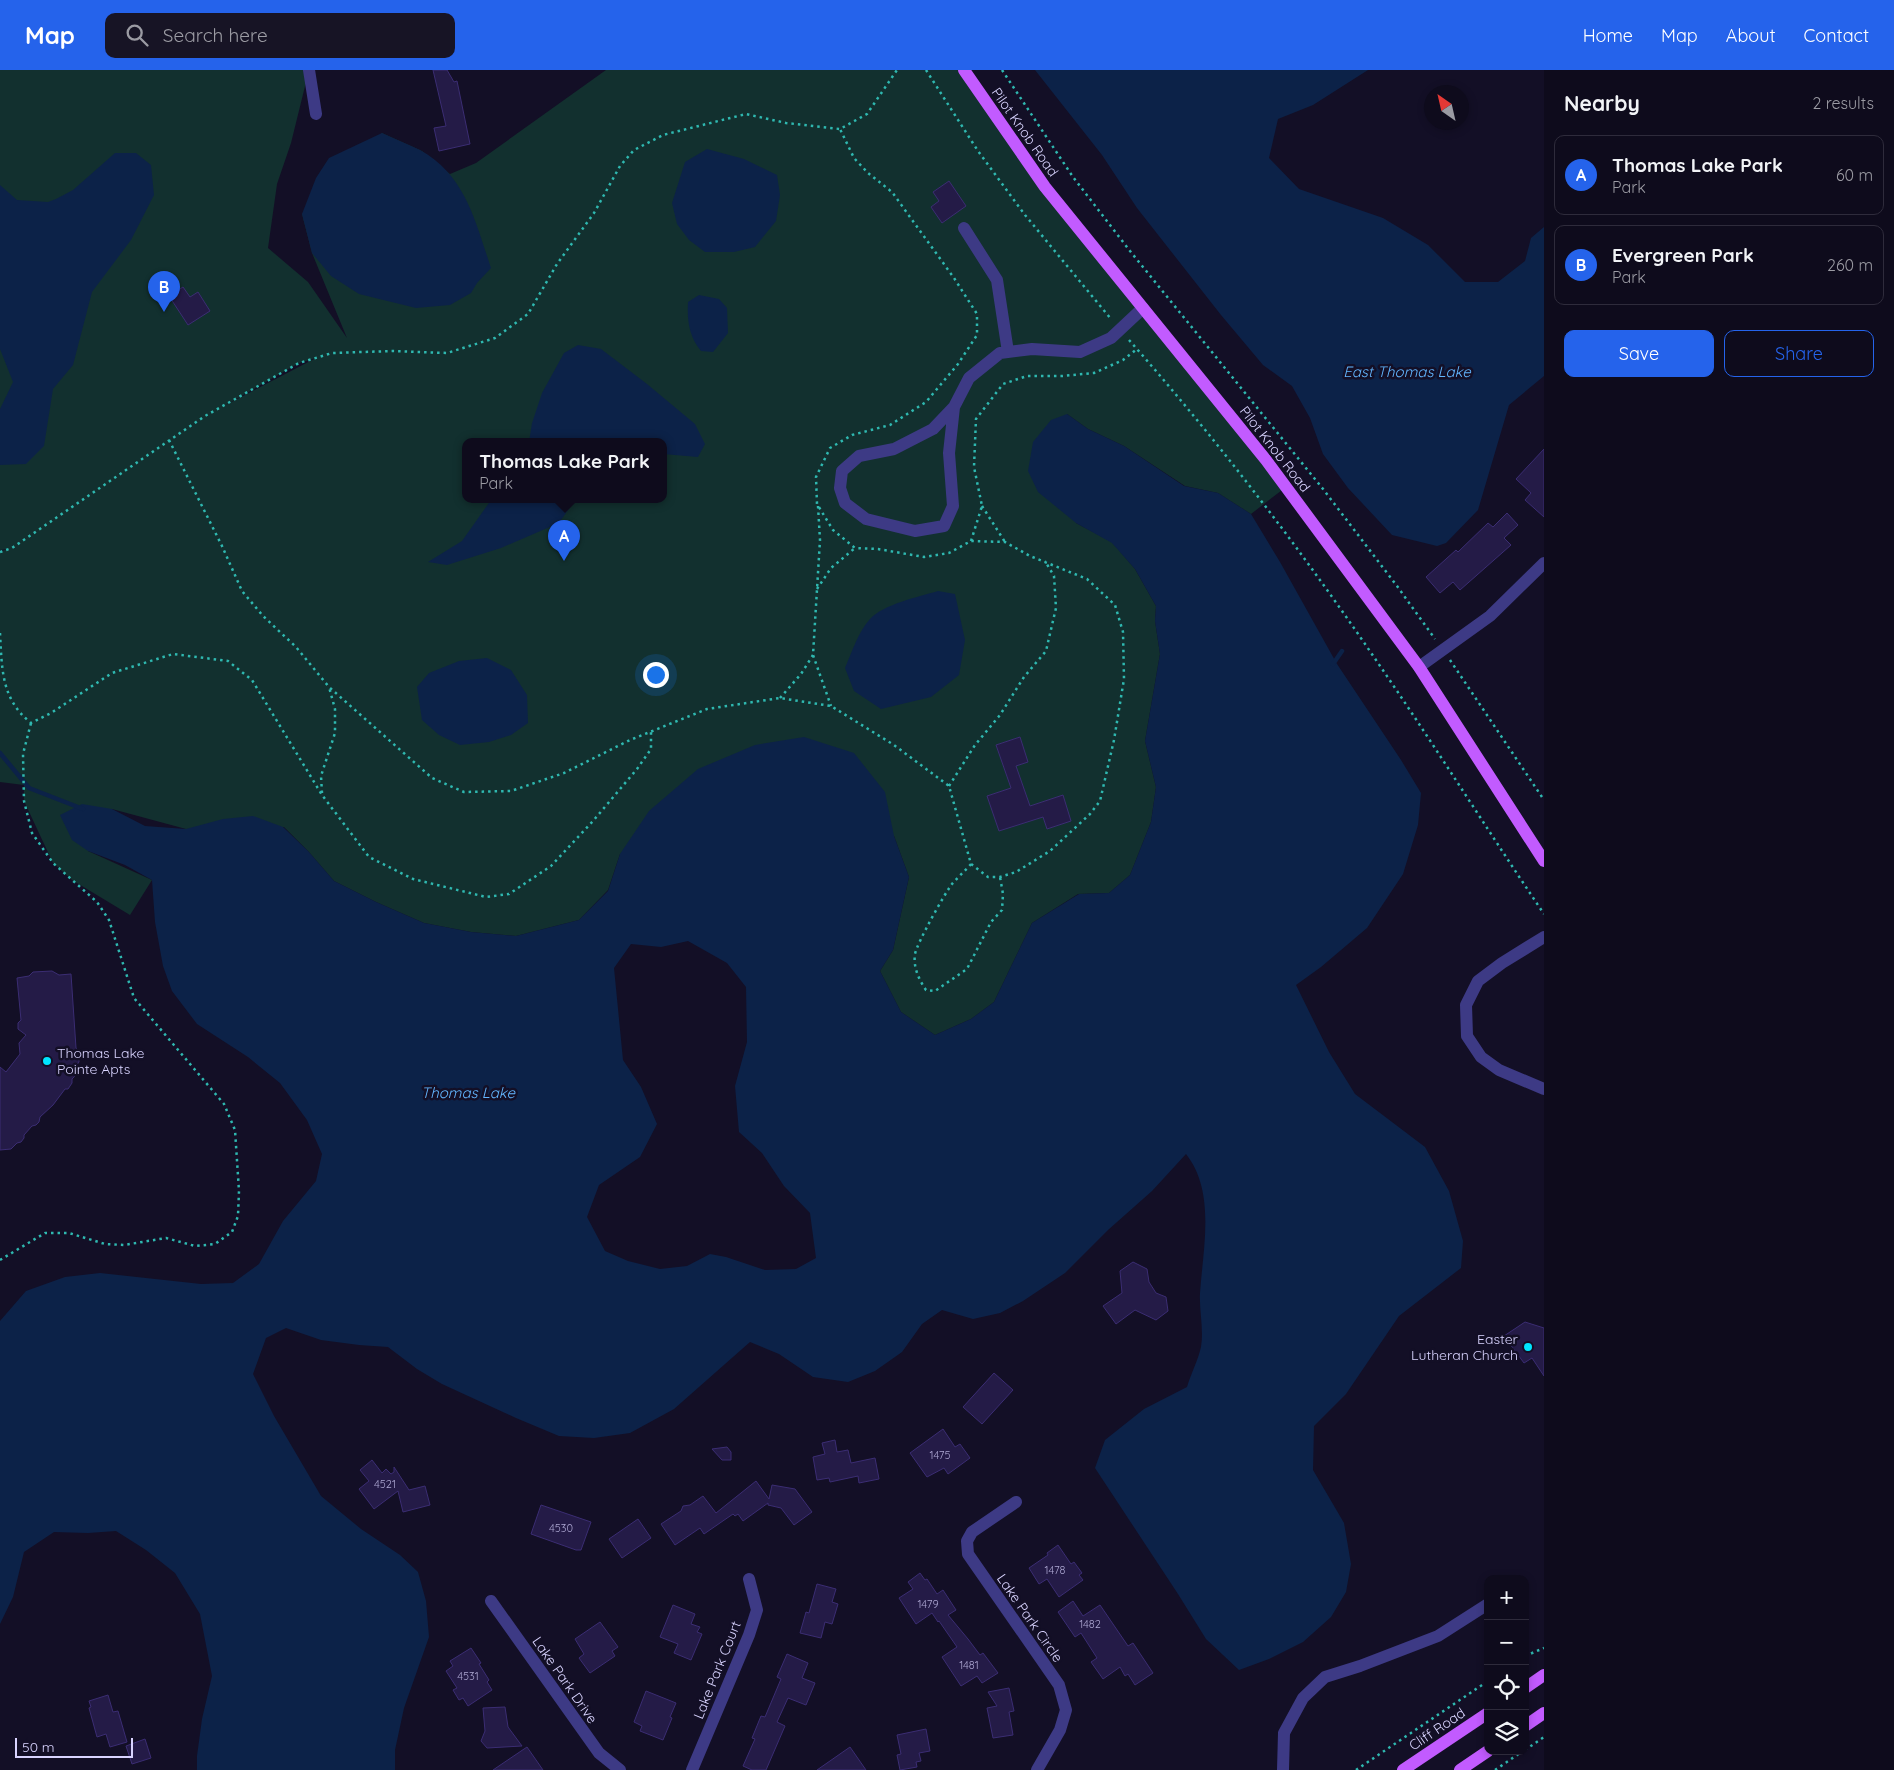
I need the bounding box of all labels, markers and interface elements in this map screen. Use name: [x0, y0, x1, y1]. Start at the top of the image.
search box: [105, 13, 455, 58]
text: Map: [25, 20, 75, 50]
icon: search: [123, 21, 151, 49]
text: Search here: [163, 23, 268, 47]
text: Home: [1583, 24, 1633, 47]
text: Map: [1661, 24, 1698, 47]
text: About: [1726, 24, 1776, 47]
text: Contact: [1804, 24, 1869, 47]
street label: Pilot Knob Road: [988, 84, 1062, 180]
north arrow: [1424, 85, 1469, 130]
text: Nearby: [1564, 90, 1640, 116]
text: 2 results: [1812, 93, 1874, 113]
text: Thomas Lake Park: [1612, 153, 1783, 177]
text: A: [1576, 165, 1586, 185]
text: 60 m: [1836, 165, 1873, 185]
text: Park: [1612, 177, 1646, 197]
text: Evergreen Park: [1612, 243, 1754, 267]
text: B: [1576, 255, 1586, 275]
text: 260 m: [1827, 255, 1873, 275]
text: Park: [1612, 267, 1646, 287]
pin: B: [148, 271, 180, 312]
button: Save: [1564, 330, 1714, 377]
button: Share: [1724, 330, 1874, 377]
water label: East Thomas Lake: [1343, 362, 1471, 381]
street label: Pilot Knob Road: [1236, 402, 1314, 496]
popup: [462, 438, 667, 503]
text: Thomas Lake Park: [479, 449, 650, 473]
text: Park: [479, 473, 513, 493]
pin: A: [548, 520, 580, 561]
your location: [643, 662, 669, 688]
place label: Thomas Lake Pointe Apts: [57, 1044, 145, 1078]
marker: Thomas Lake Pointe Apts: [41, 1055, 53, 1067]
water label: Thomas Lake: [421, 1083, 515, 1102]
place label: Easter Lutheran Church: [1411, 1330, 1519, 1364]
marker: Easter Lutheran Church: [1522, 1341, 1534, 1353]
house number: 1475: [929, 1448, 951, 1462]
house number: 4521: [374, 1477, 396, 1491]
house number: 4530: [549, 1521, 573, 1535]
house number: 1478: [1045, 1563, 1066, 1577]
street label: Lake Park Circle: [993, 1570, 1067, 1666]
map controls: [1484, 1575, 1529, 1755]
button: +: [1484, 1575, 1529, 1620]
house number: 1479: [917, 1597, 939, 1611]
house number: 1482: [1079, 1617, 1101, 1631]
street label: Lake Park Court: [689, 1618, 745, 1722]
button: −: [1484, 1620, 1529, 1665]
street label: Lake Park Drive: [528, 1633, 602, 1727]
house number: 1481: [959, 1658, 979, 1672]
button: locate: [1484, 1665, 1529, 1710]
house number: 4531: [457, 1669, 479, 1683]
street label: Cliff Road: [1405, 1704, 1469, 1754]
button: layers: [1484, 1710, 1529, 1755]
scale bar: [15, 1735, 132, 1758]
text: 50 m: [22, 1738, 55, 1756]

